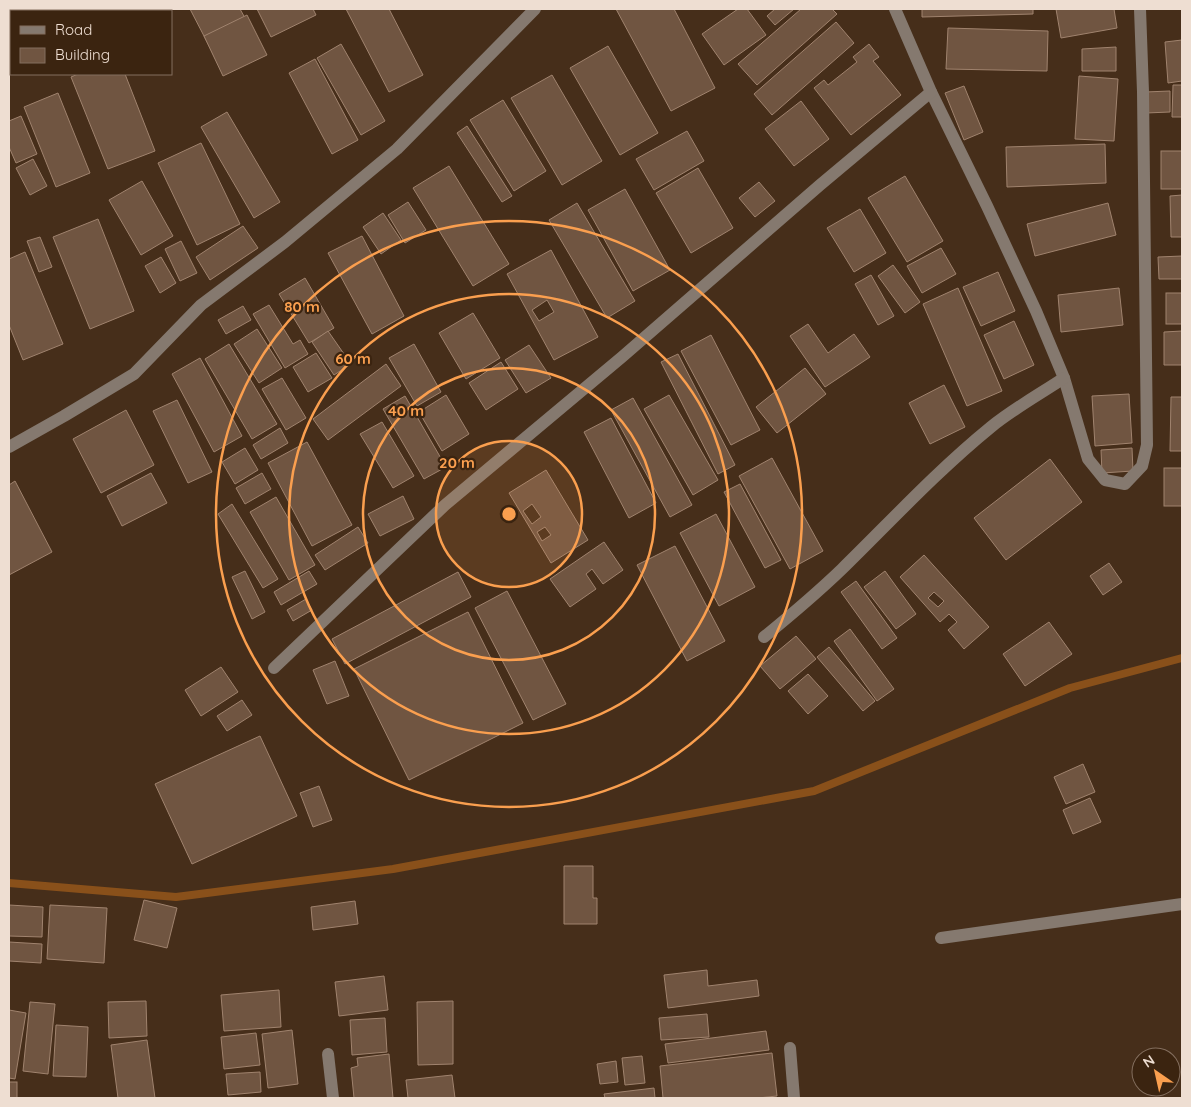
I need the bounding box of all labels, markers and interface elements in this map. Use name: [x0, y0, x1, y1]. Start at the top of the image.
legend: [10, 10, 172, 75]
text: Road: [55, 20, 92, 39]
text: Building: [55, 45, 110, 64]
text: 80 m: [284, 297, 320, 316]
text: 60 m: [335, 349, 371, 368]
text: 40 m: [388, 401, 424, 420]
text: 20 m: [439, 453, 475, 472]
centre of rings: [500, 505, 518, 523]
north arrow: [1131, 1047, 1181, 1097]
text: N: [1139, 1051, 1158, 1072]

